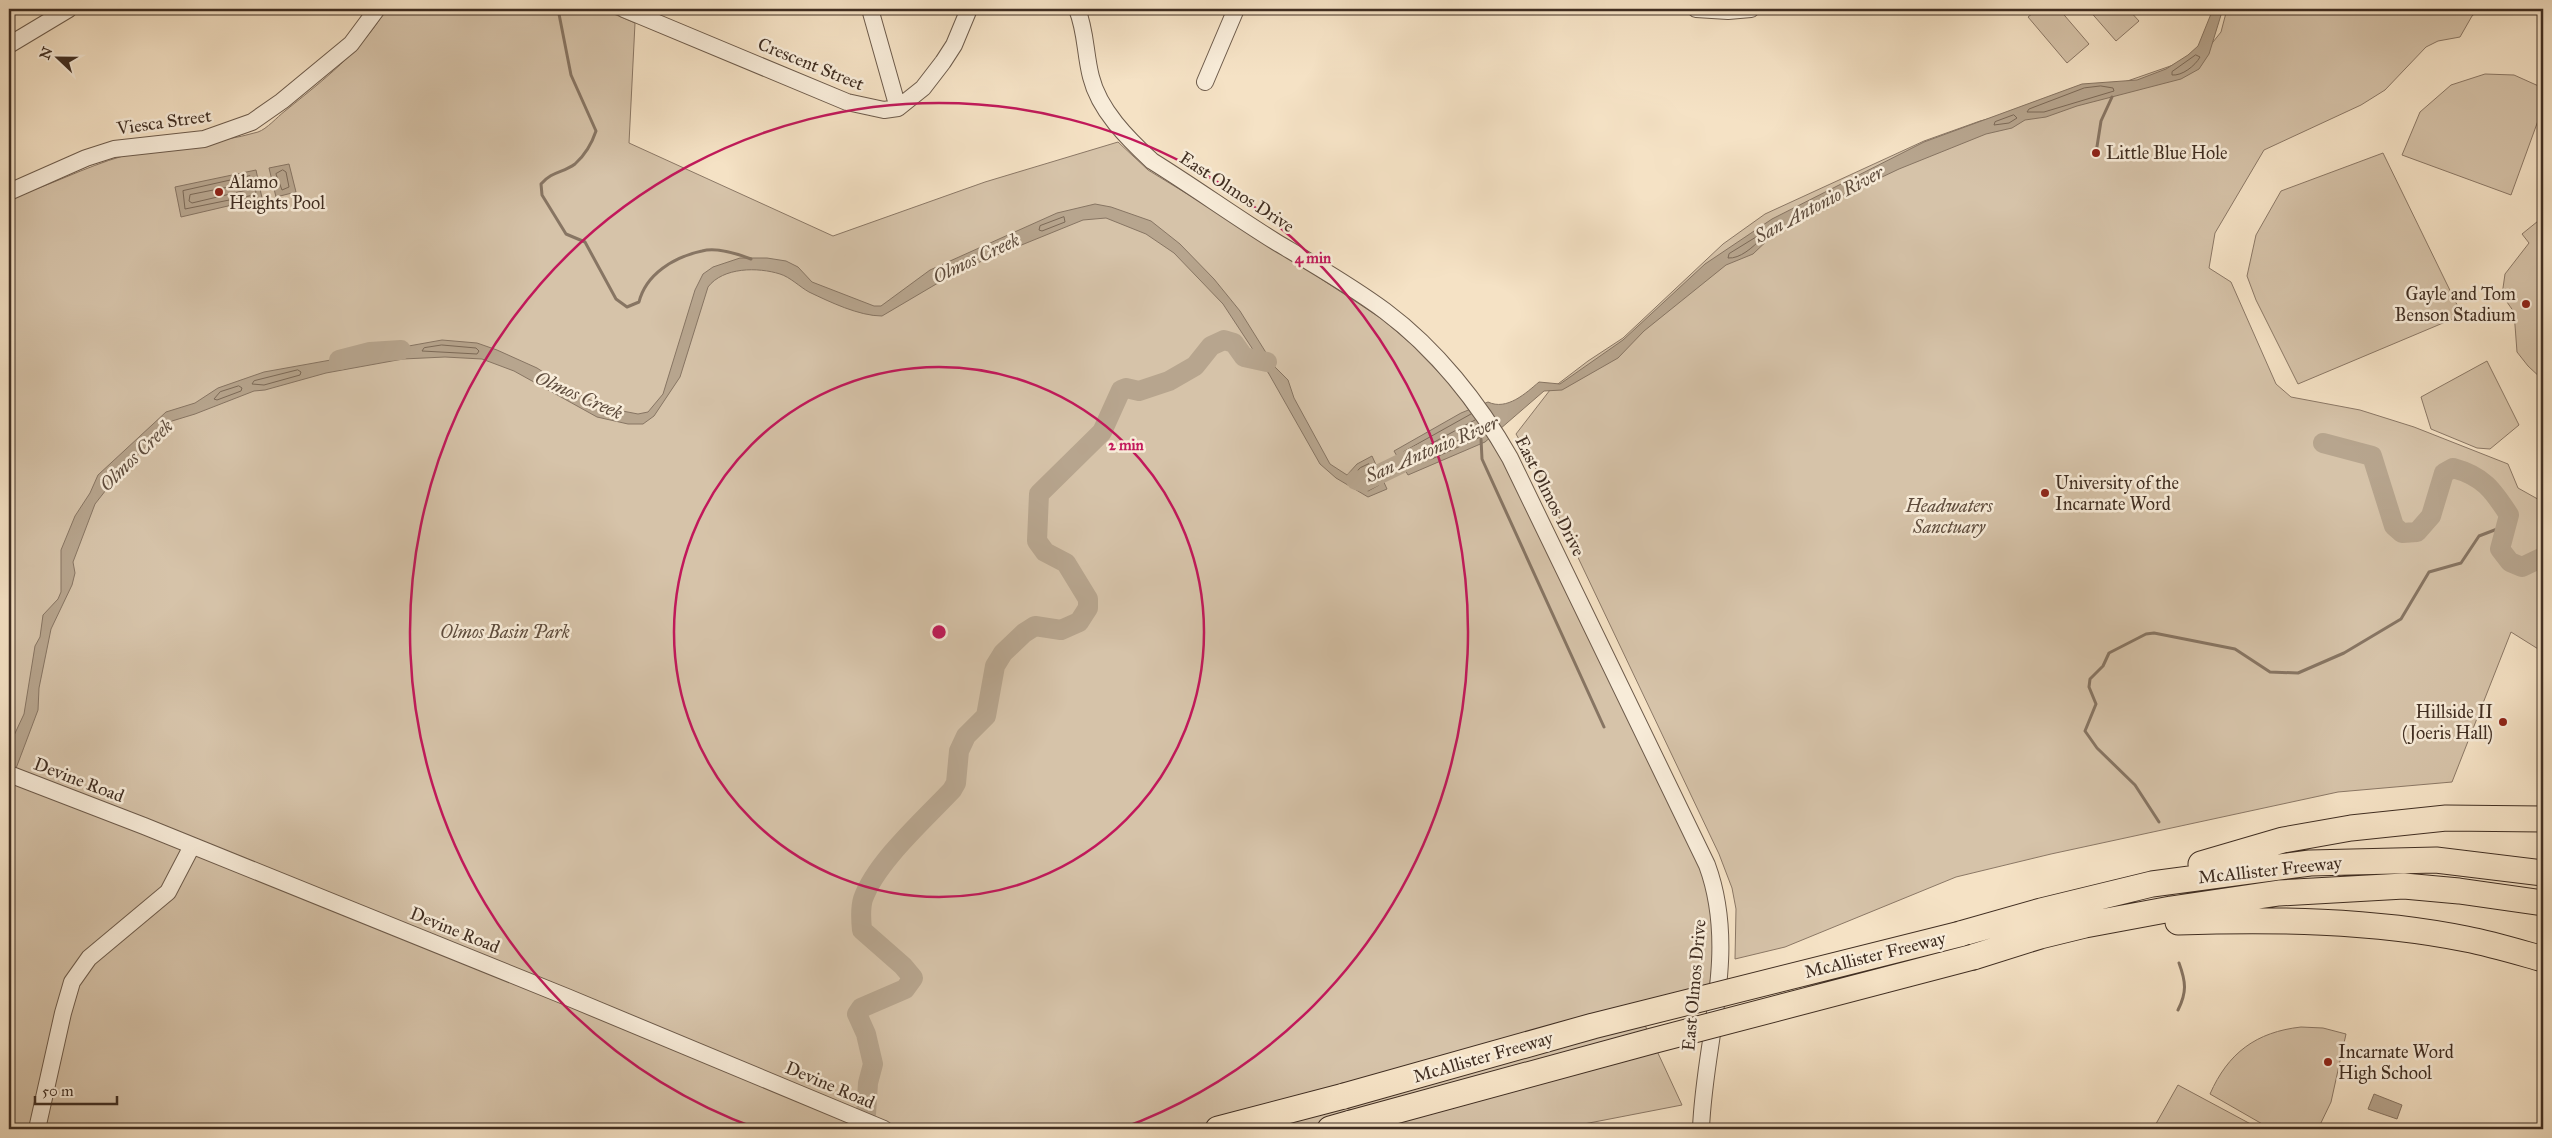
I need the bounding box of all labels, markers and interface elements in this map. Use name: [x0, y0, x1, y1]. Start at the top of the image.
north arrow: [32, 32, 82, 82]
street label: Crescent Street: [755, 33, 868, 96]
text: N: [36, 45, 57, 62]
street label: Viesca Street: [114, 104, 213, 140]
place label: Little Blue Hole: [2106, 142, 2228, 164]
street label: East Olmos Drive: [1176, 147, 1298, 237]
marker: Little Blue Hole: [2090, 147, 2102, 159]
water label: San Antonio River: [1750, 160, 1888, 248]
place label: Alamo Heights Pool: [228, 171, 325, 215]
marker: Alamo Heights Pool: [213, 186, 225, 198]
water label: Olmos Creek: [929, 228, 1024, 288]
text: 4 min: [1295, 249, 1332, 268]
place label: Gayle and Tom Benson Stadium: [2395, 283, 2516, 326]
marker: Gayle and Tom Benson Stadium: [2520, 298, 2532, 310]
water label: Olmos Creek: [532, 366, 627, 425]
water label: San Antonio River: [1361, 410, 1503, 488]
water label: Olmos Creek: [94, 414, 178, 496]
street label: East Olmos Drive: [1510, 432, 1590, 560]
text: 2 min: [1108, 436, 1145, 454]
place label: University of the Incarnate Word: [2055, 472, 2179, 515]
marker: University of the Incarnate Word: [2039, 487, 2051, 499]
park label: Headwaters Sanctuary: [1904, 495, 1993, 538]
park label: Olmos Basin Park: [440, 621, 570, 643]
centre of rings: [930, 623, 948, 641]
place label: Hillside II (Joeris Hall): [2402, 701, 2493, 745]
marker: Hillside II (Joeris Hall): [2497, 716, 2509, 728]
street label: Devine Road: [31, 753, 127, 807]
street label: McAllister Freeway: [2197, 851, 2344, 888]
street label: Devine Road: [407, 902, 503, 958]
street label: East Olmos Drive: [1677, 918, 1711, 1052]
street label: McAllister Freeway: [1802, 927, 1948, 983]
street label: McAllister Freeway: [1410, 1026, 1556, 1087]
place label: Incarnate Word High School: [2338, 1041, 2454, 1085]
street label: Devine Road: [782, 1056, 878, 1114]
marker: Incarnate Word High School: [2322, 1056, 2334, 1068]
scale bar: [35, 1073, 118, 1105]
text: 50 m: [42, 1082, 74, 1100]

